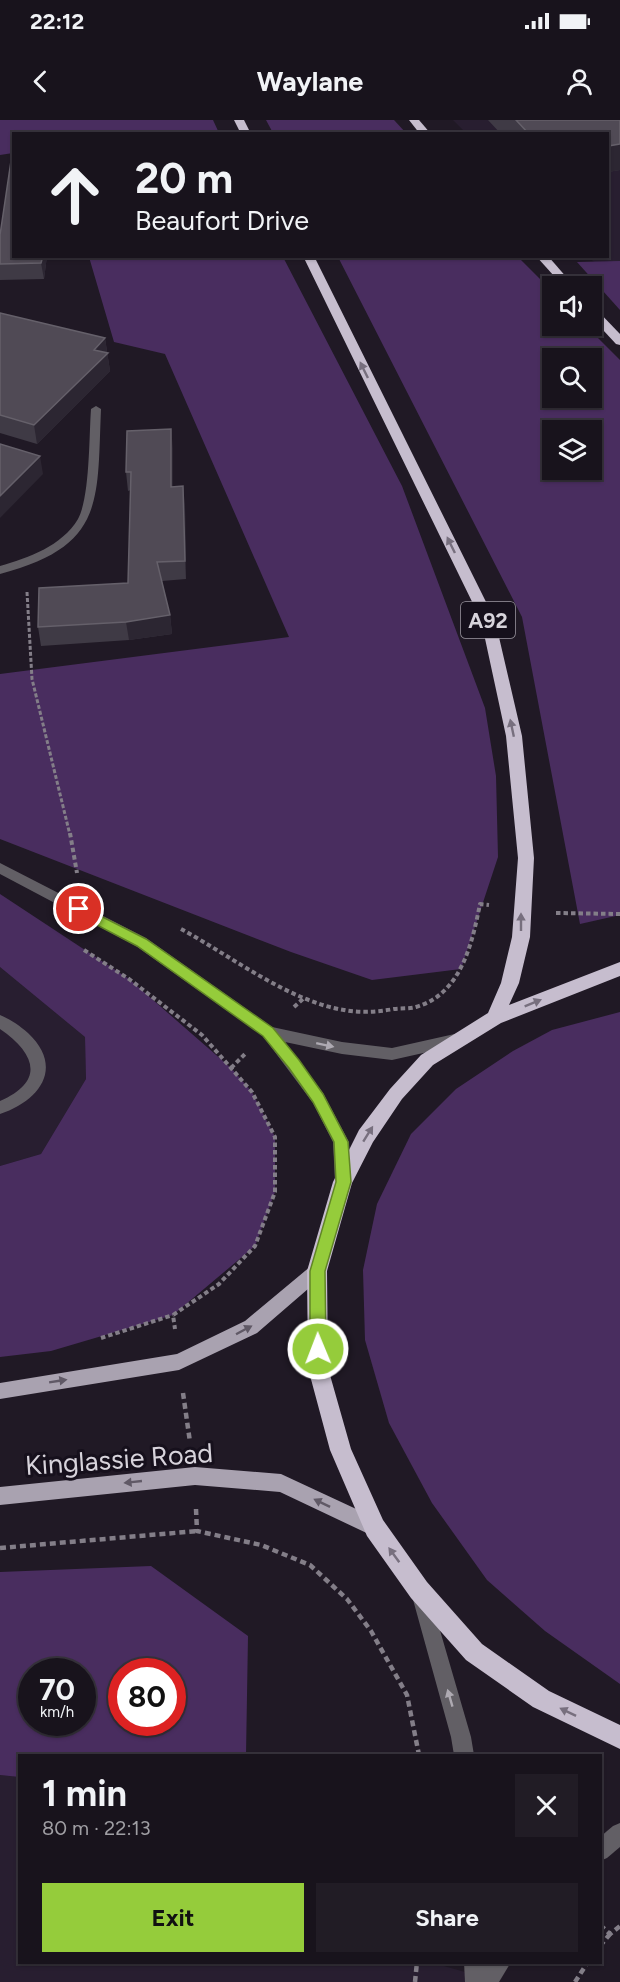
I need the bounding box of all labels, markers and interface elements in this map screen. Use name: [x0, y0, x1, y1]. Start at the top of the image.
text: 22:12: [30, 8, 84, 35]
icon: back: [24, 65, 57, 98]
text: Waylane: [257, 65, 363, 98]
icon: person: [563, 65, 596, 98]
text: 20 m: [135, 153, 233, 204]
icon: ahead: [36, 156, 114, 234]
text: Beaufort Drive: [135, 204, 309, 237]
map controls: [542, 276, 602, 480]
button: sound: [542, 276, 602, 336]
button: search: [542, 348, 602, 408]
one-way arrow: [359, 361, 369, 378]
button: layers: [542, 420, 602, 480]
one-way arrow: [446, 536, 455, 553]
road number: A92: [461, 602, 515, 638]
one-way arrow: [507, 718, 516, 737]
pin: [53, 883, 104, 934]
icon: arrive: [62, 892, 95, 925]
one-way arrow: [516, 913, 526, 932]
one-way arrow: [525, 998, 543, 1008]
one-way arrow: [316, 1040, 334, 1050]
one-way arrow: [363, 1126, 374, 1142]
position arrow: [286, 1317, 350, 1381]
one-way arrow: [236, 1325, 253, 1335]
one-way arrow: [48, 1377, 67, 1386]
street label: Kinglassie Road: [24, 1436, 214, 1482]
one-way arrow: [123, 1477, 142, 1487]
one-way arrow: [314, 1499, 331, 1508]
one-way arrow: [388, 1547, 400, 1563]
speed limit sign: 80: [108, 1658, 186, 1736]
text: 70: [39, 1671, 75, 1708]
one-way arrow: [445, 1689, 454, 1707]
text: km/h: [40, 1703, 74, 1721]
one-way arrow: [559, 1707, 576, 1716]
text: 1 min: [42, 1772, 127, 1815]
button: close: [515, 1774, 578, 1837]
text: 80 m · 22:13: [42, 1816, 151, 1840]
button: Exit: [42, 1883, 304, 1952]
button: Share: [316, 1883, 578, 1952]

